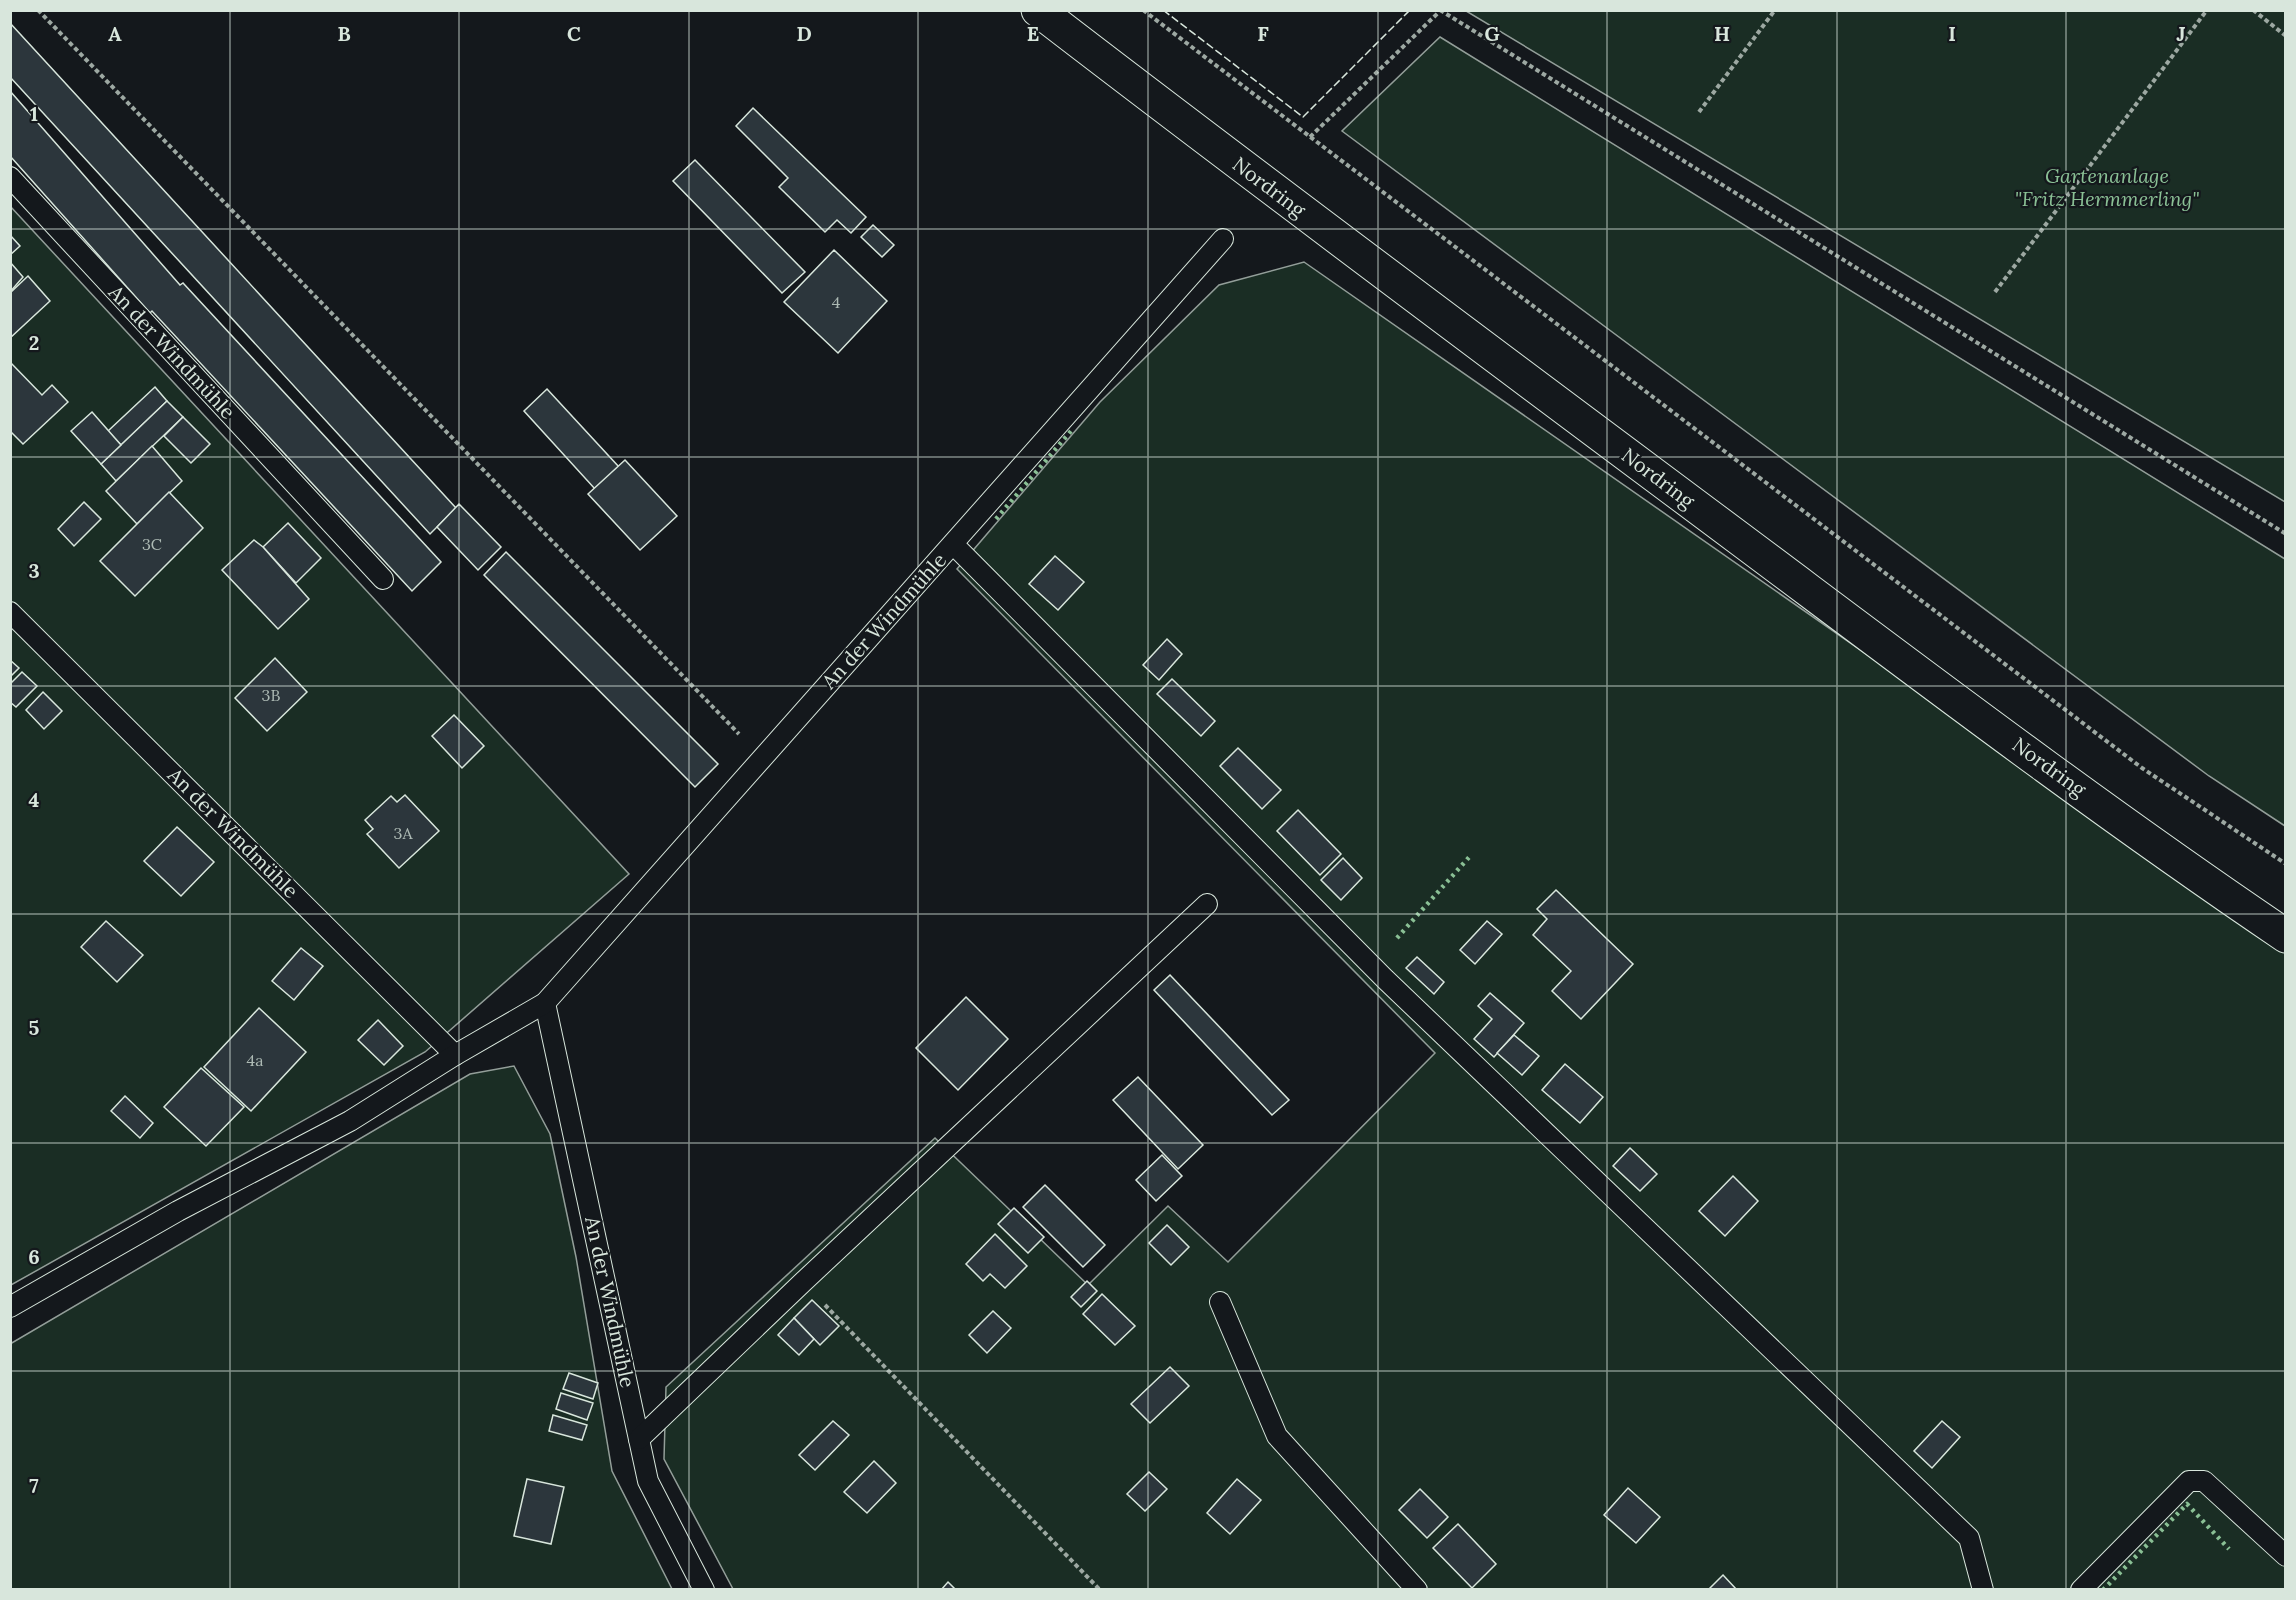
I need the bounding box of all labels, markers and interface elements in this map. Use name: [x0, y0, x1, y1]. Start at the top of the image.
text: A: [108, 21, 122, 46]
text: B: [337, 21, 351, 46]
text: C: [567, 21, 581, 46]
text: D: [796, 21, 812, 46]
text: E: [1027, 21, 1039, 46]
text: F: [1257, 21, 1269, 46]
text: G: [1484, 21, 1500, 46]
text: H: [1714, 21, 1730, 46]
text: I: [1948, 21, 1956, 46]
text: J: [2176, 21, 2186, 46]
text: 1: [30, 101, 38, 126]
street label: Nordring: [1228, 151, 1311, 223]
park label: Gartenanlage "Fritz Hermmerling": [2015, 163, 2199, 211]
street label: An der Windmühle: [103, 279, 241, 424]
house number: 4: [832, 292, 841, 312]
text: 2: [29, 330, 39, 355]
street label: Nordring: [1617, 442, 1700, 514]
house number: 3C: [142, 534, 162, 554]
street label: An der Windmühle: [815, 548, 951, 694]
text: 3: [28, 558, 40, 583]
house number: 3B: [262, 685, 280, 705]
street label: Nordring: [2008, 732, 2092, 802]
street label: An der Windmühle: [162, 762, 304, 903]
text: 4: [29, 787, 40, 812]
house number: 3A: [394, 823, 413, 843]
text: 5: [29, 1015, 40, 1040]
house number: 4a: [247, 1050, 263, 1070]
street label: An der Windmühle: [580, 1213, 641, 1390]
text: 6: [28, 1244, 40, 1269]
text: 7: [29, 1473, 39, 1498]

